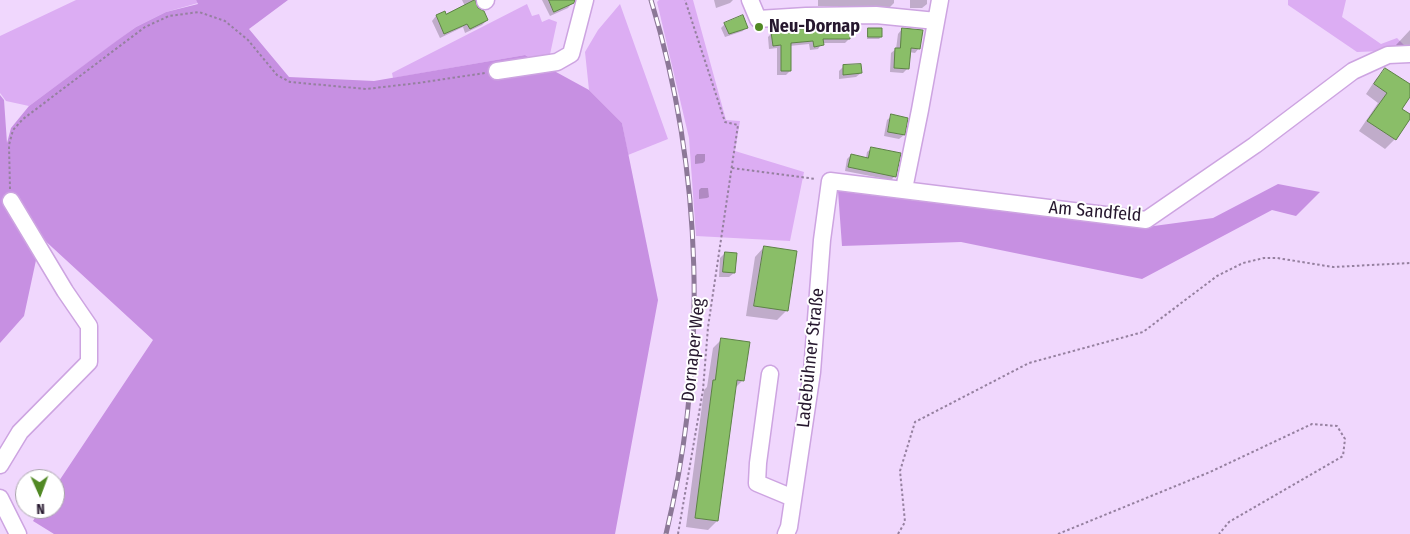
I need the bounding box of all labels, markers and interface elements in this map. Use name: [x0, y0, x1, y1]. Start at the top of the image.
place label: Neu-Dornap: [769, 16, 860, 38]
marker: Neu-Dornap: [753, 21, 765, 33]
street label: Am Sandfeld: [1048, 197, 1142, 227]
street label: Ladebühner Straße: [793, 287, 829, 429]
street label: Dornaper Weg: [678, 297, 710, 403]
north arrow: [15, 469, 65, 519]
text: N: [36, 500, 45, 517]

